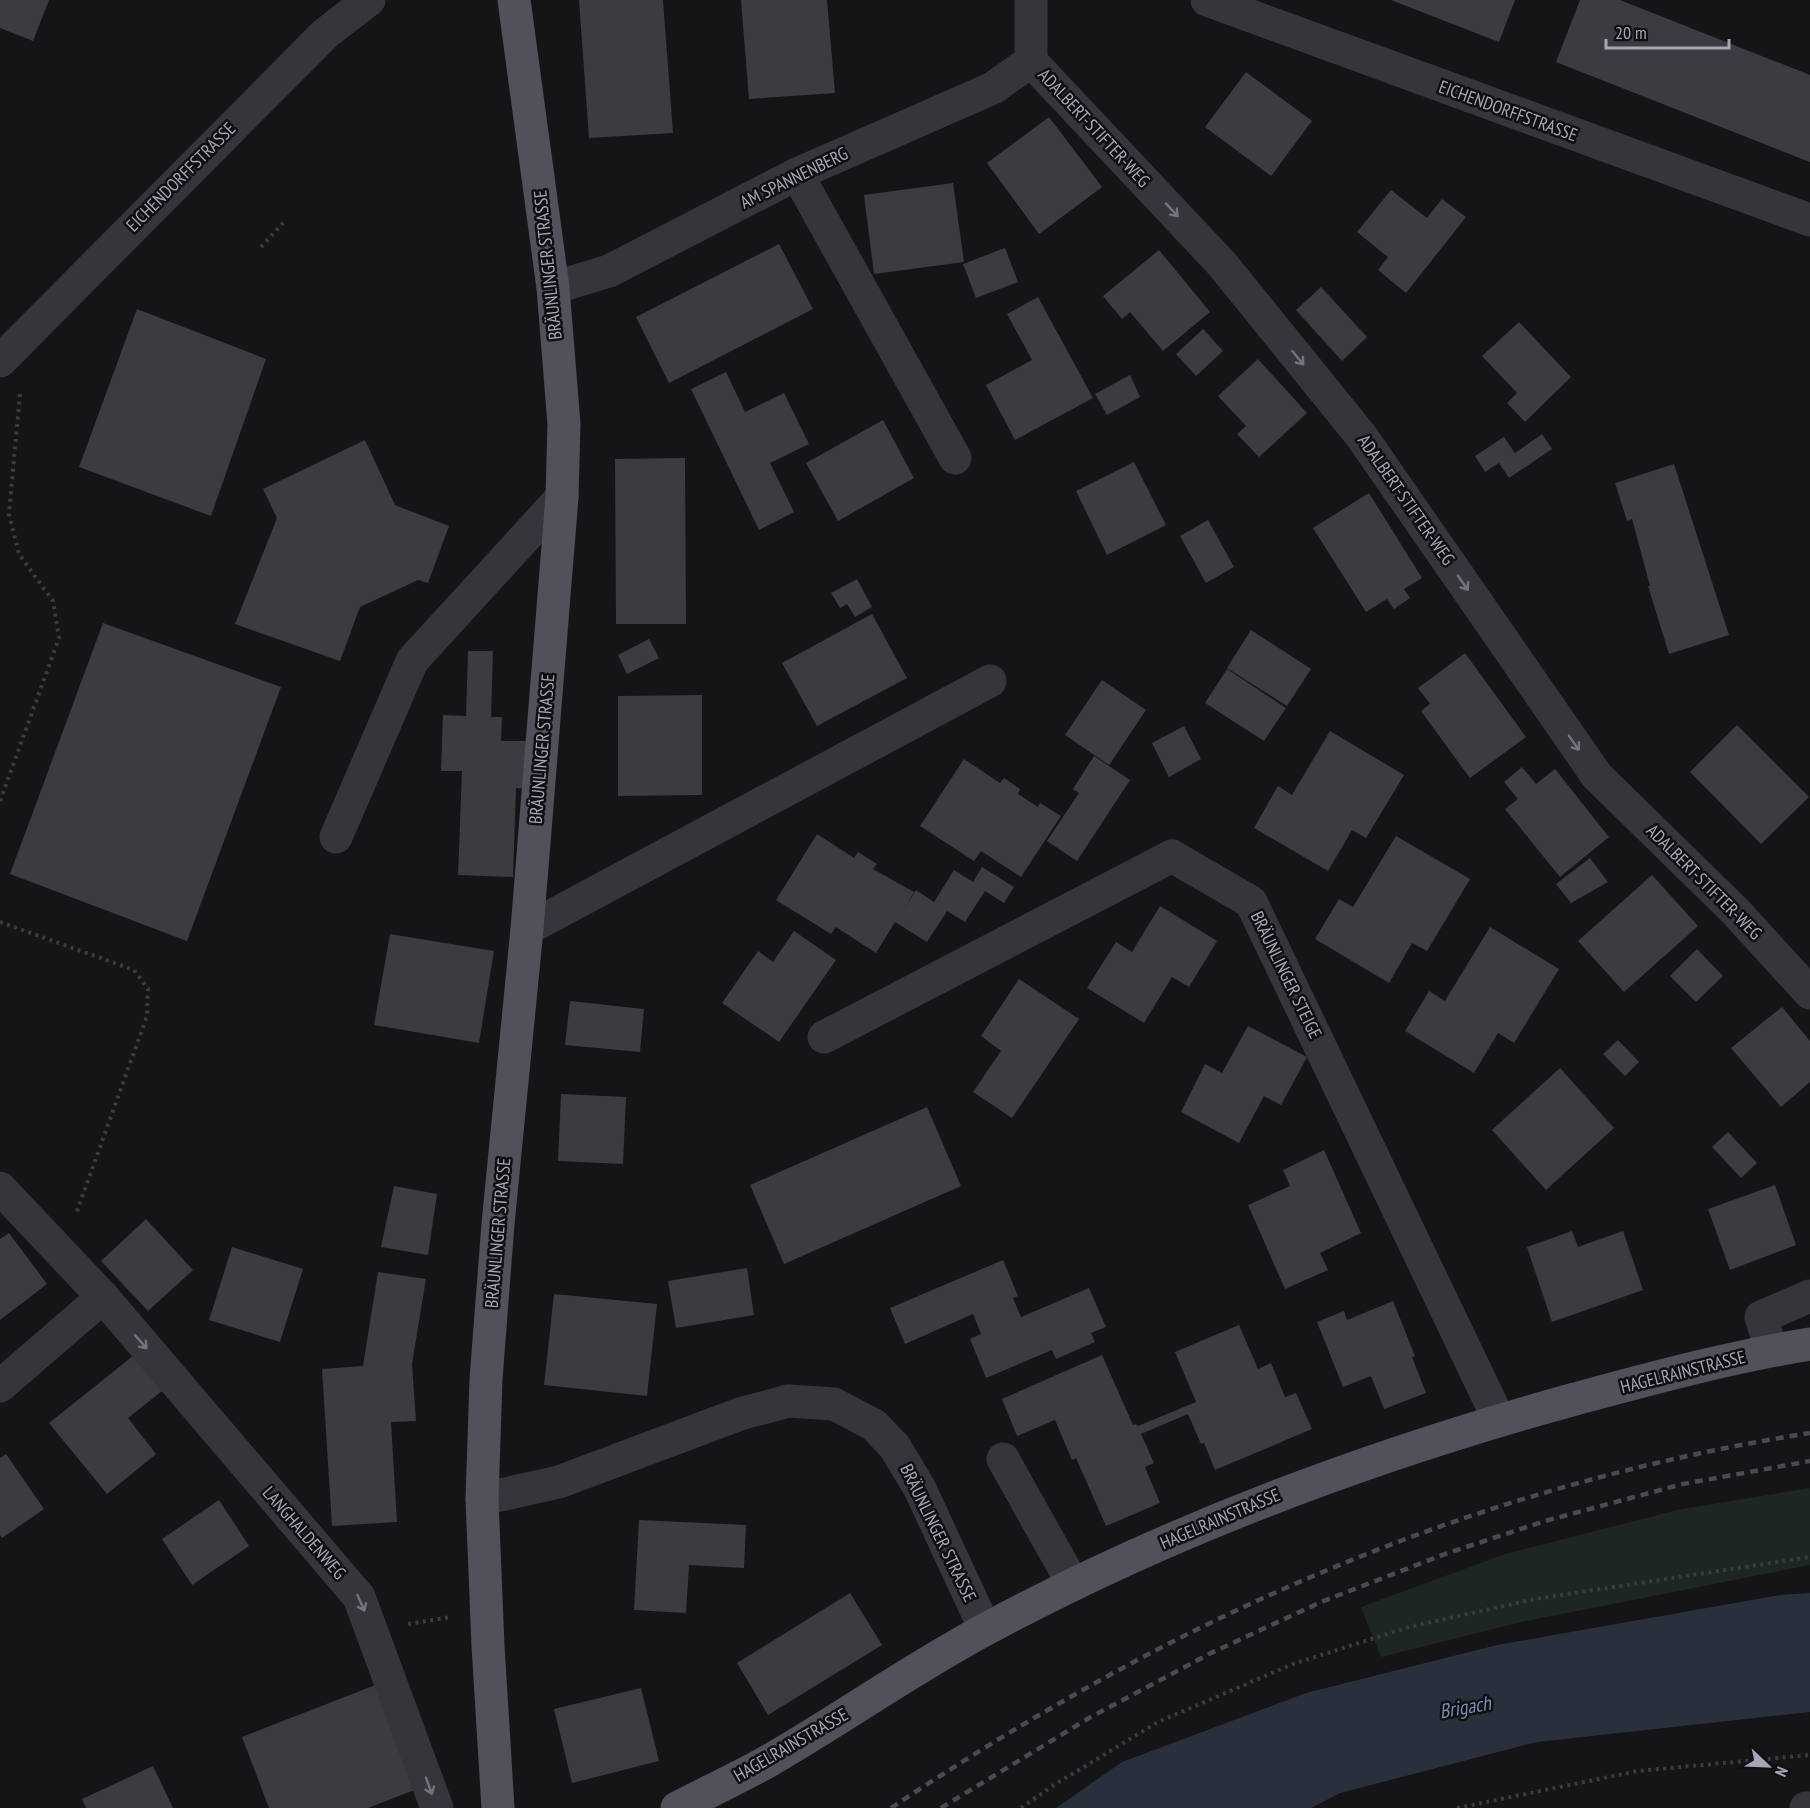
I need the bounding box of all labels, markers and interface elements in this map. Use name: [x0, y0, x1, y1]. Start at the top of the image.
scale bar: [1606, 12, 1729, 50]
text: 20 m: [1615, 21, 1647, 44]
street label: ADALBERT-STIFTER-WEG: [1033, 63, 1155, 192]
street label: EICHENDORFFSTRASSE: [1436, 75, 1581, 146]
street label: EICHENDORFFSTRASSE: [121, 117, 240, 236]
street label: AM SPANNENBERG: [736, 141, 852, 214]
street label: BRÄUNLINGER STRASSE: [528, 189, 567, 341]
one-way arrow: [1164, 203, 1179, 218]
one-way arrow: [1292, 350, 1305, 366]
street label: ADALBERT-STIFTER-WEG: [1353, 430, 1460, 570]
one-way arrow: [1457, 575, 1469, 591]
street label: BRÄUNLINGER STRASSE: [523, 673, 560, 825]
one-way arrow: [1568, 735, 1580, 751]
street label: ADALBERT-STIFTER-WEG: [1642, 819, 1767, 944]
street label: BRÄUNLINGER STEIGE: [1246, 907, 1327, 1042]
street label: BRÄUNLINGER STRASSE: [479, 1157, 516, 1309]
one-way arrow: [134, 1334, 148, 1349]
street label: HAGELRAINSTRASSE: [1618, 1345, 1748, 1398]
street label: BRÄUNLINGER STRASSE: [895, 1460, 982, 1605]
street label: LANGHALDENWEG: [258, 1481, 351, 1584]
street label: HAGELRAINSTRASSE: [1156, 1483, 1283, 1554]
one-way arrow: [355, 1594, 367, 1612]
water label: Brigach: [1437, 1689, 1494, 1724]
street label: HAGELRAINSTRASSE: [730, 1703, 852, 1787]
north arrow: [1738, 1736, 1798, 1796]
text: N: [1771, 1764, 1793, 1780]
one-way arrow: [424, 1776, 435, 1795]

